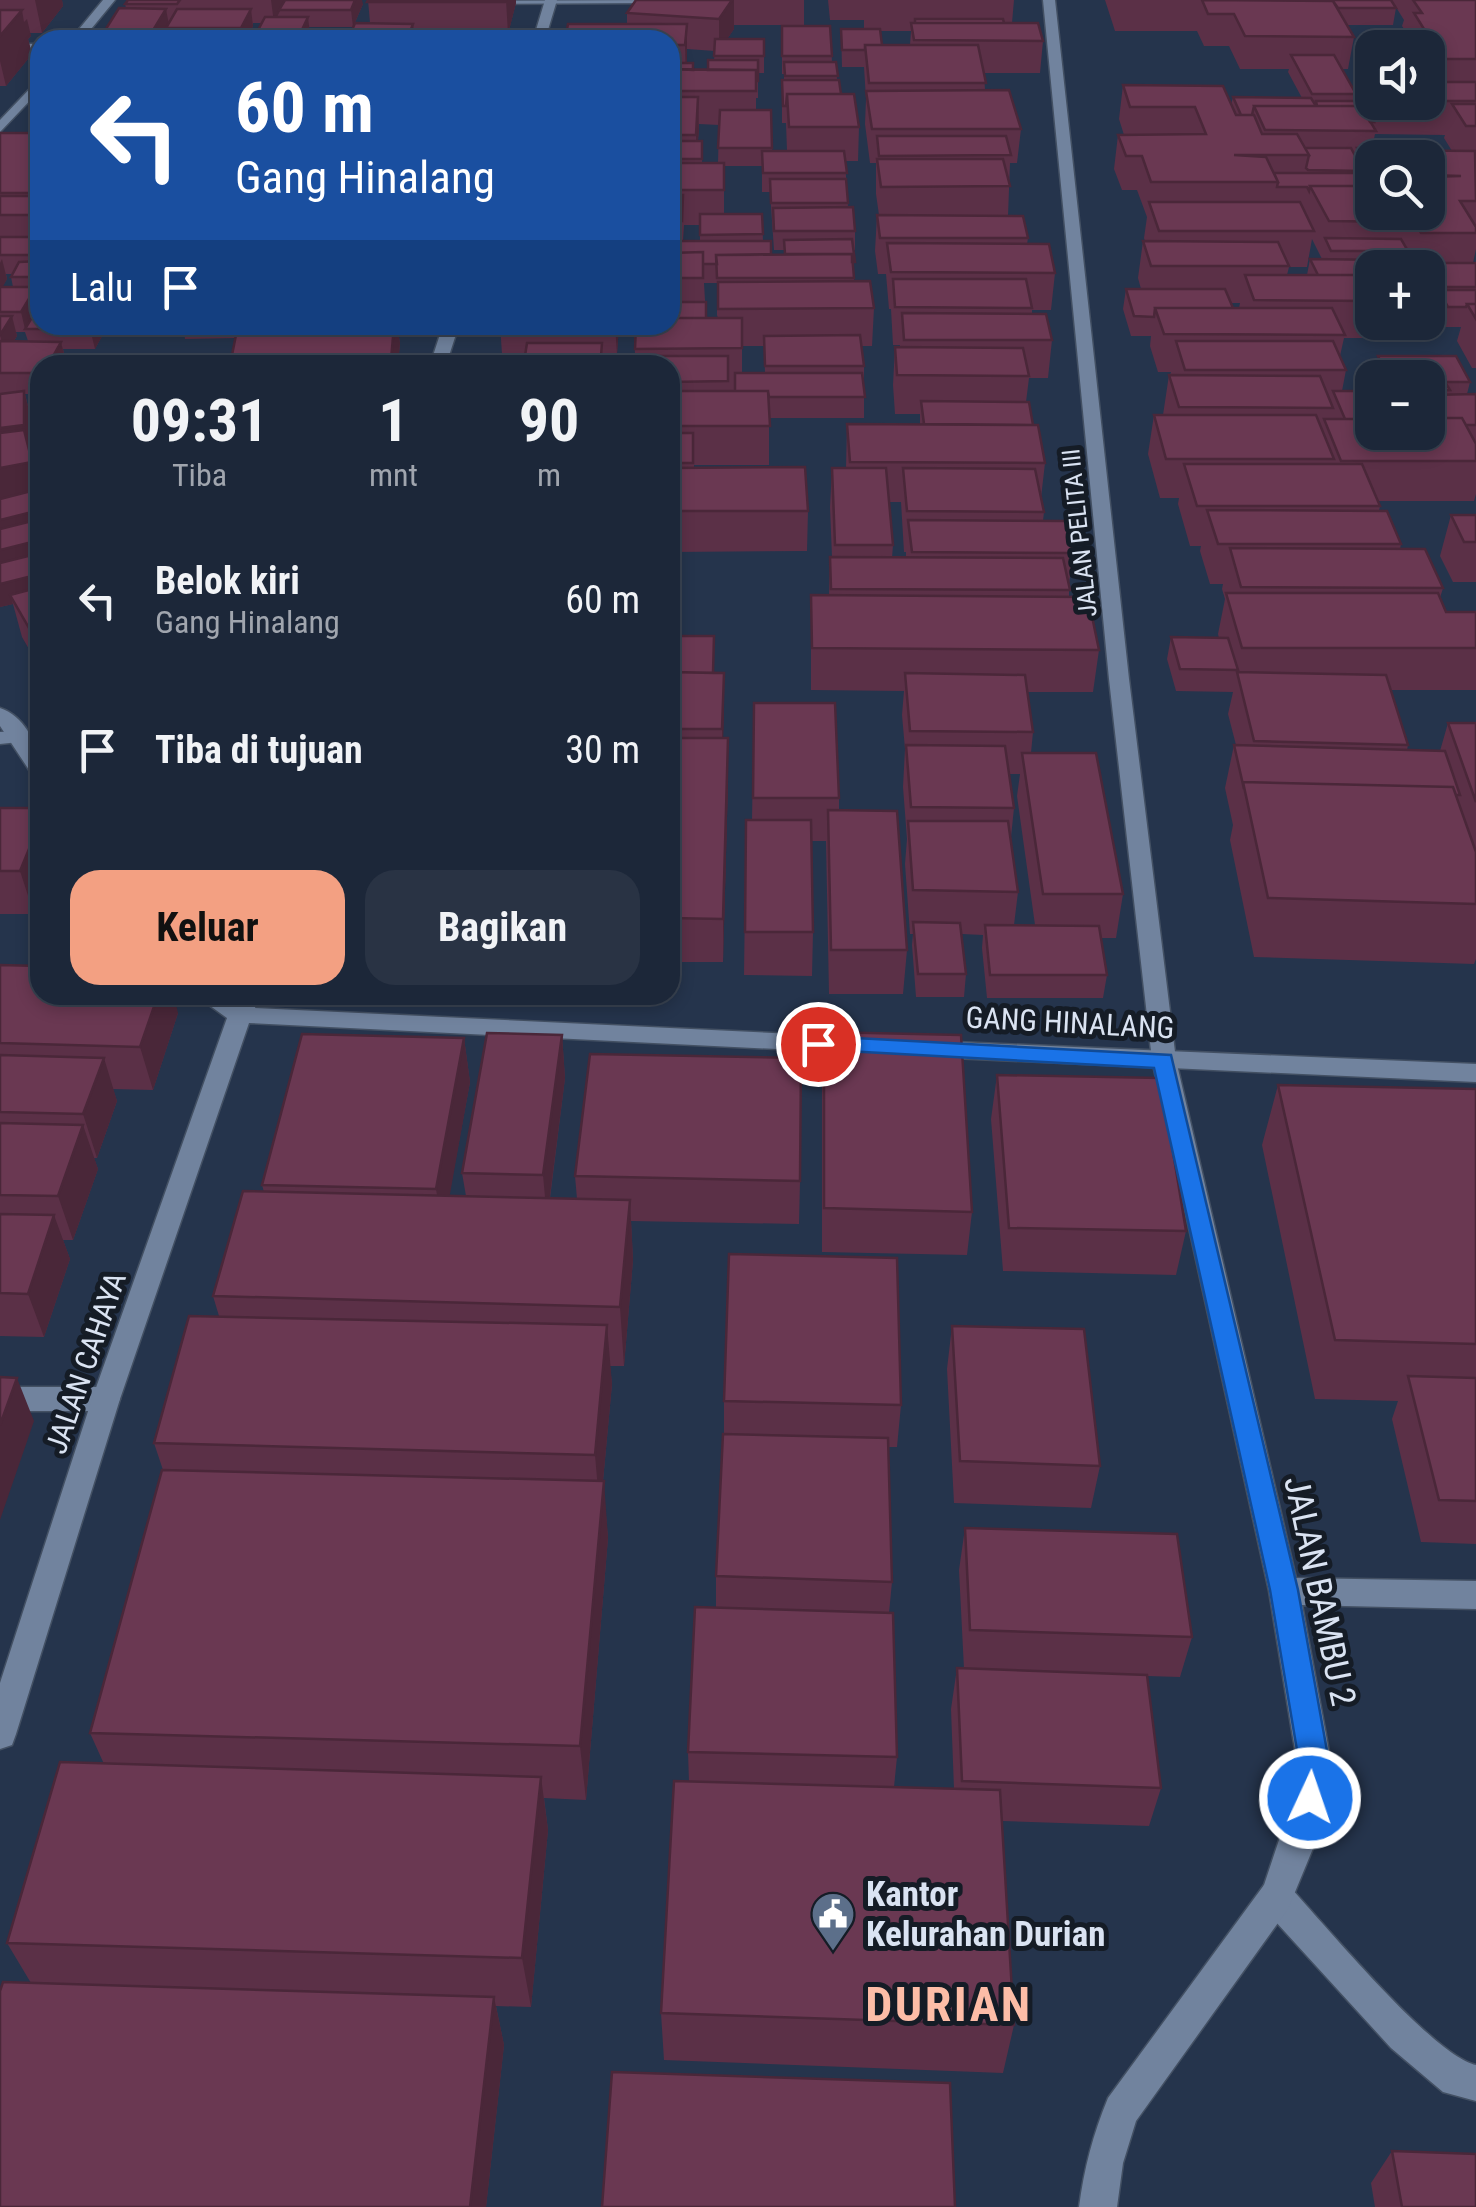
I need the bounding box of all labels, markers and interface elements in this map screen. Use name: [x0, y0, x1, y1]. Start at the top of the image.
map controls: [1355, 30, 1445, 450]
button: sound: [1355, 30, 1445, 120]
text: 60 m: [235, 67, 374, 149]
icon: left: [70, 70, 200, 200]
button: search: [1355, 140, 1445, 230]
text: Gang Hinalang: [235, 151, 495, 204]
button: +: [1355, 250, 1445, 340]
icon: arrive: [153, 260, 208, 315]
text: Lalu: [70, 266, 133, 310]
button: −: [1355, 360, 1445, 450]
text: 09:31: [131, 385, 268, 456]
text: 1: [378, 385, 409, 456]
text: 90: [519, 385, 579, 456]
street label: JALAN PELITA III: [1056, 447, 1103, 619]
text: Tiba: [172, 456, 227, 494]
text: mnt: [369, 456, 418, 494]
text: m: [537, 456, 561, 494]
text: Belok kiri: [155, 559, 300, 603]
icon: left: [70, 573, 125, 628]
text: 60 m: [565, 578, 640, 622]
text: Gang Hinalang: [155, 603, 340, 641]
icon: arrive: [70, 723, 125, 778]
text: Tiba di tujuan: [155, 728, 363, 772]
text: 30 m: [565, 728, 640, 772]
button: Keluar: [70, 870, 345, 985]
button: Bagikan: [365, 870, 640, 985]
street label: GANG HINALANG: [965, 1000, 1175, 1045]
pin: [776, 1002, 861, 1087]
icon: arrive: [791, 1017, 846, 1072]
street label: JALAN CAHAYA: [38, 1268, 133, 1458]
street label: JALAN BAMBU 2: [1275, 1473, 1364, 1710]
position arrow: [1258, 1746, 1362, 1850]
place label: Kantor Kelurahan Durian: [866, 1874, 1105, 1955]
public building icon: Kantor Kelurahan Durian: [810, 1891, 856, 1952]
district label: DURIAN: [865, 1976, 1033, 2033]

